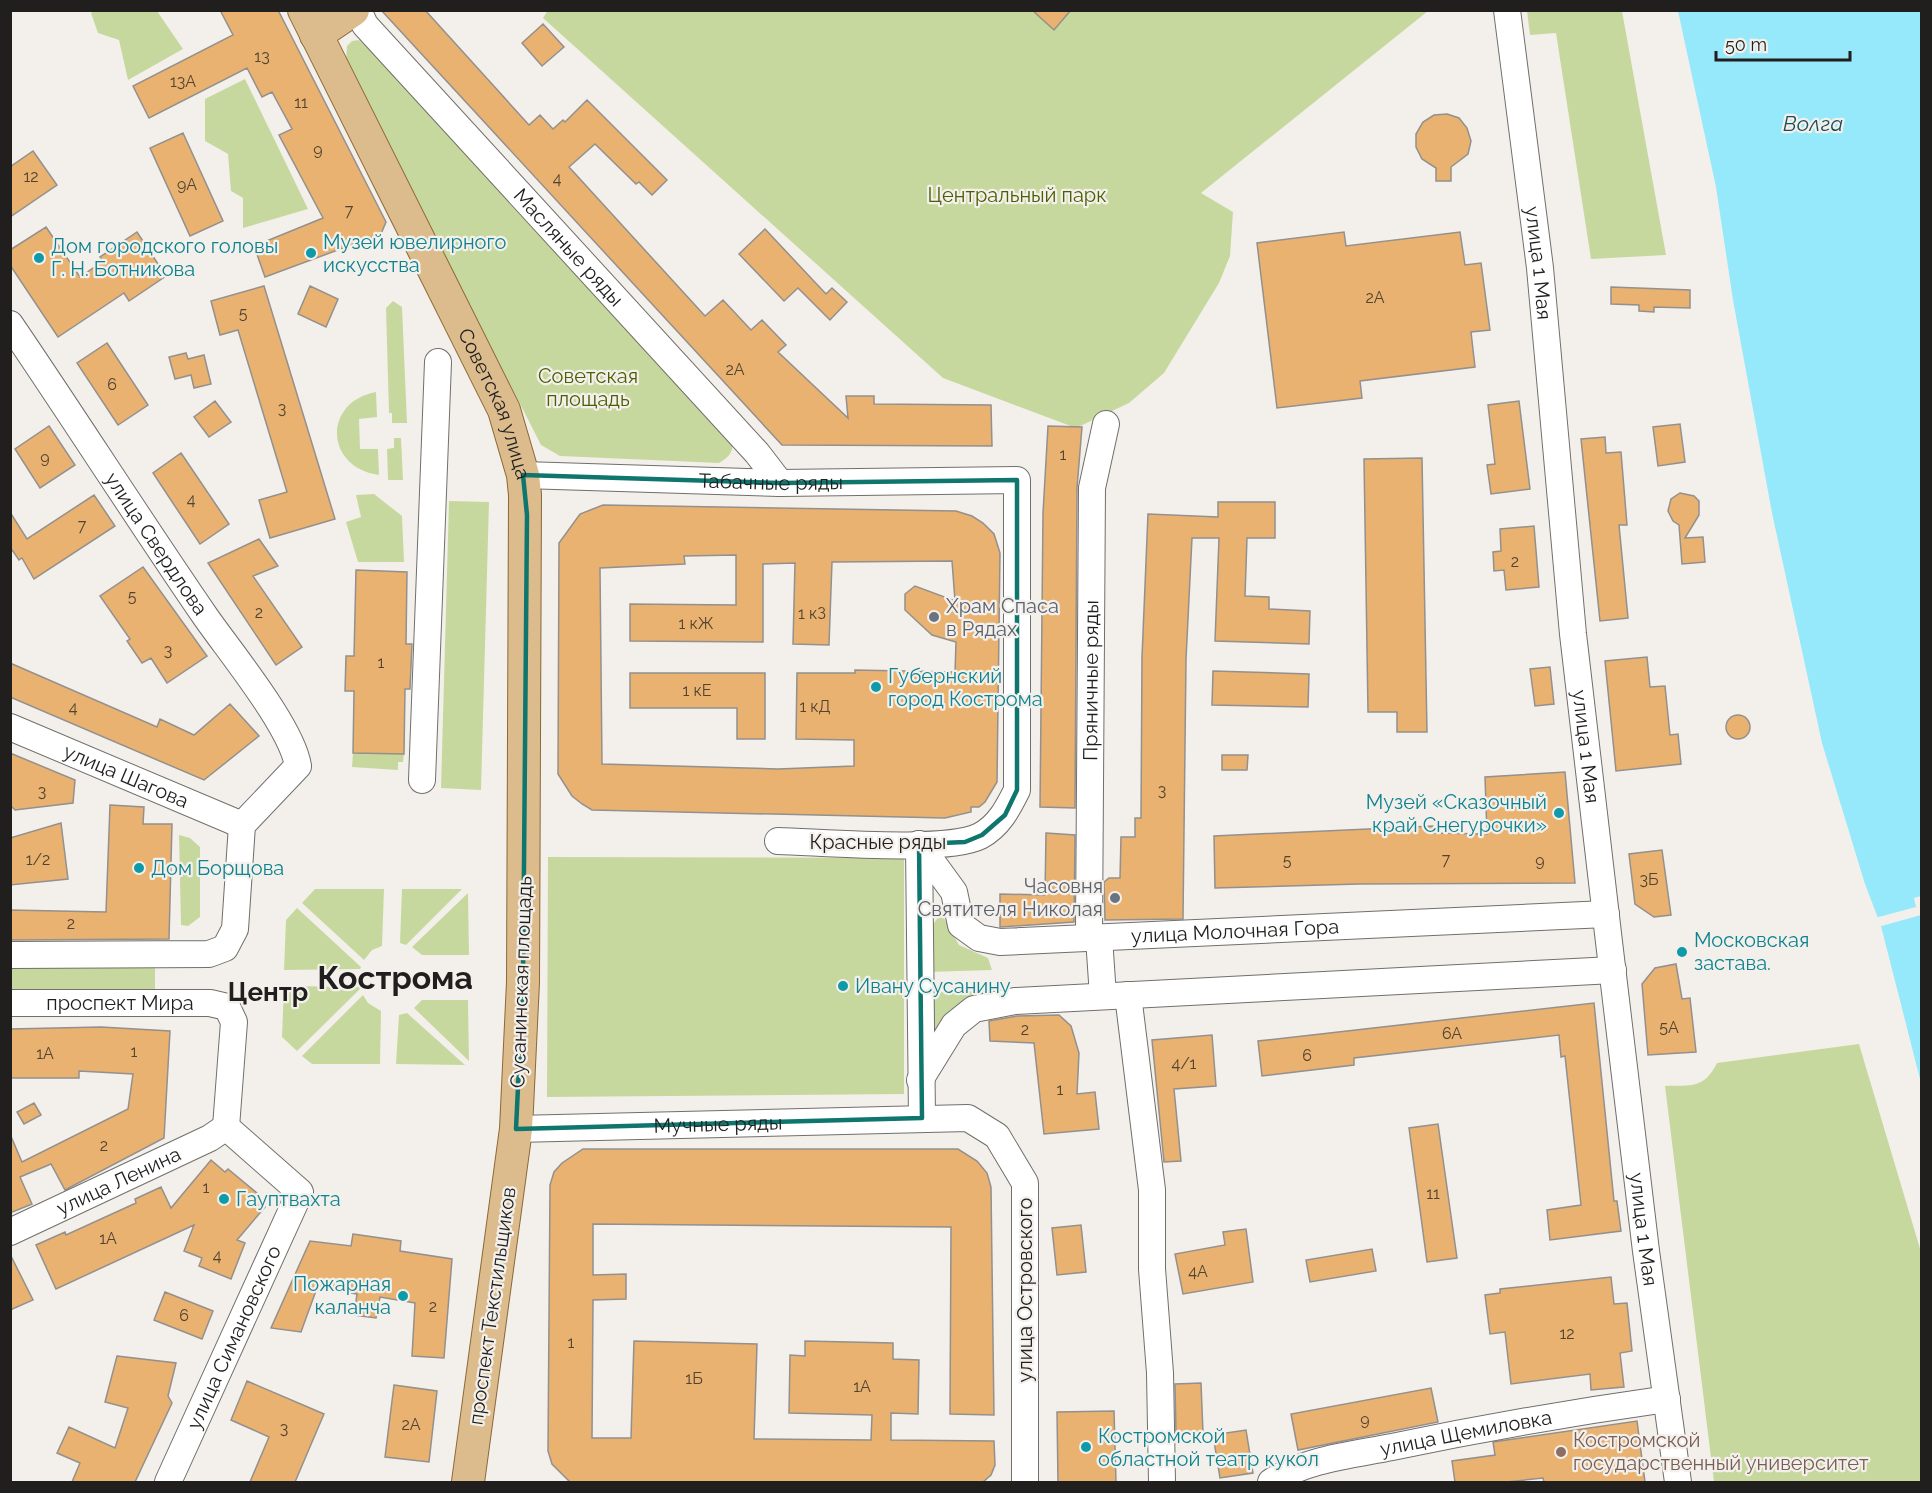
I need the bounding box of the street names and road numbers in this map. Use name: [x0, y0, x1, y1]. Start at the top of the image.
street label: Масляные ряды: [509, 183, 628, 311]
street label: улица 1 Мая: [1520, 205, 1557, 321]
street label: Советская улица: [453, 324, 536, 482]
street label: улица Свердлова: [100, 468, 213, 620]
street label: Табачные ряды: [698, 468, 843, 495]
street label: Пряничные ряды: [1078, 600, 1103, 761]
street label: улица 1 Мая: [1568, 689, 1605, 805]
street label: улица Шагова: [60, 739, 192, 813]
street label: Красные ряды: [810, 830, 946, 854]
street label: Сусанинская площадь: [505, 875, 537, 1089]
street label: улица Молочная Гора: [1130, 914, 1340, 948]
street label: проспект Мира: [46, 991, 194, 1015]
street label: Мучные ряды: [653, 1111, 783, 1138]
street label: улица Ленина: [53, 1142, 184, 1220]
street label: улица 1 Мая: [1625, 1171, 1663, 1287]
street label: проспект Текстильщиков: [463, 1185, 521, 1427]
street label: улица Островского: [1013, 1197, 1037, 1382]
street label: улица Симановского: [182, 1242, 286, 1433]
street label: улица Щемиловка: [1378, 1405, 1554, 1461]

